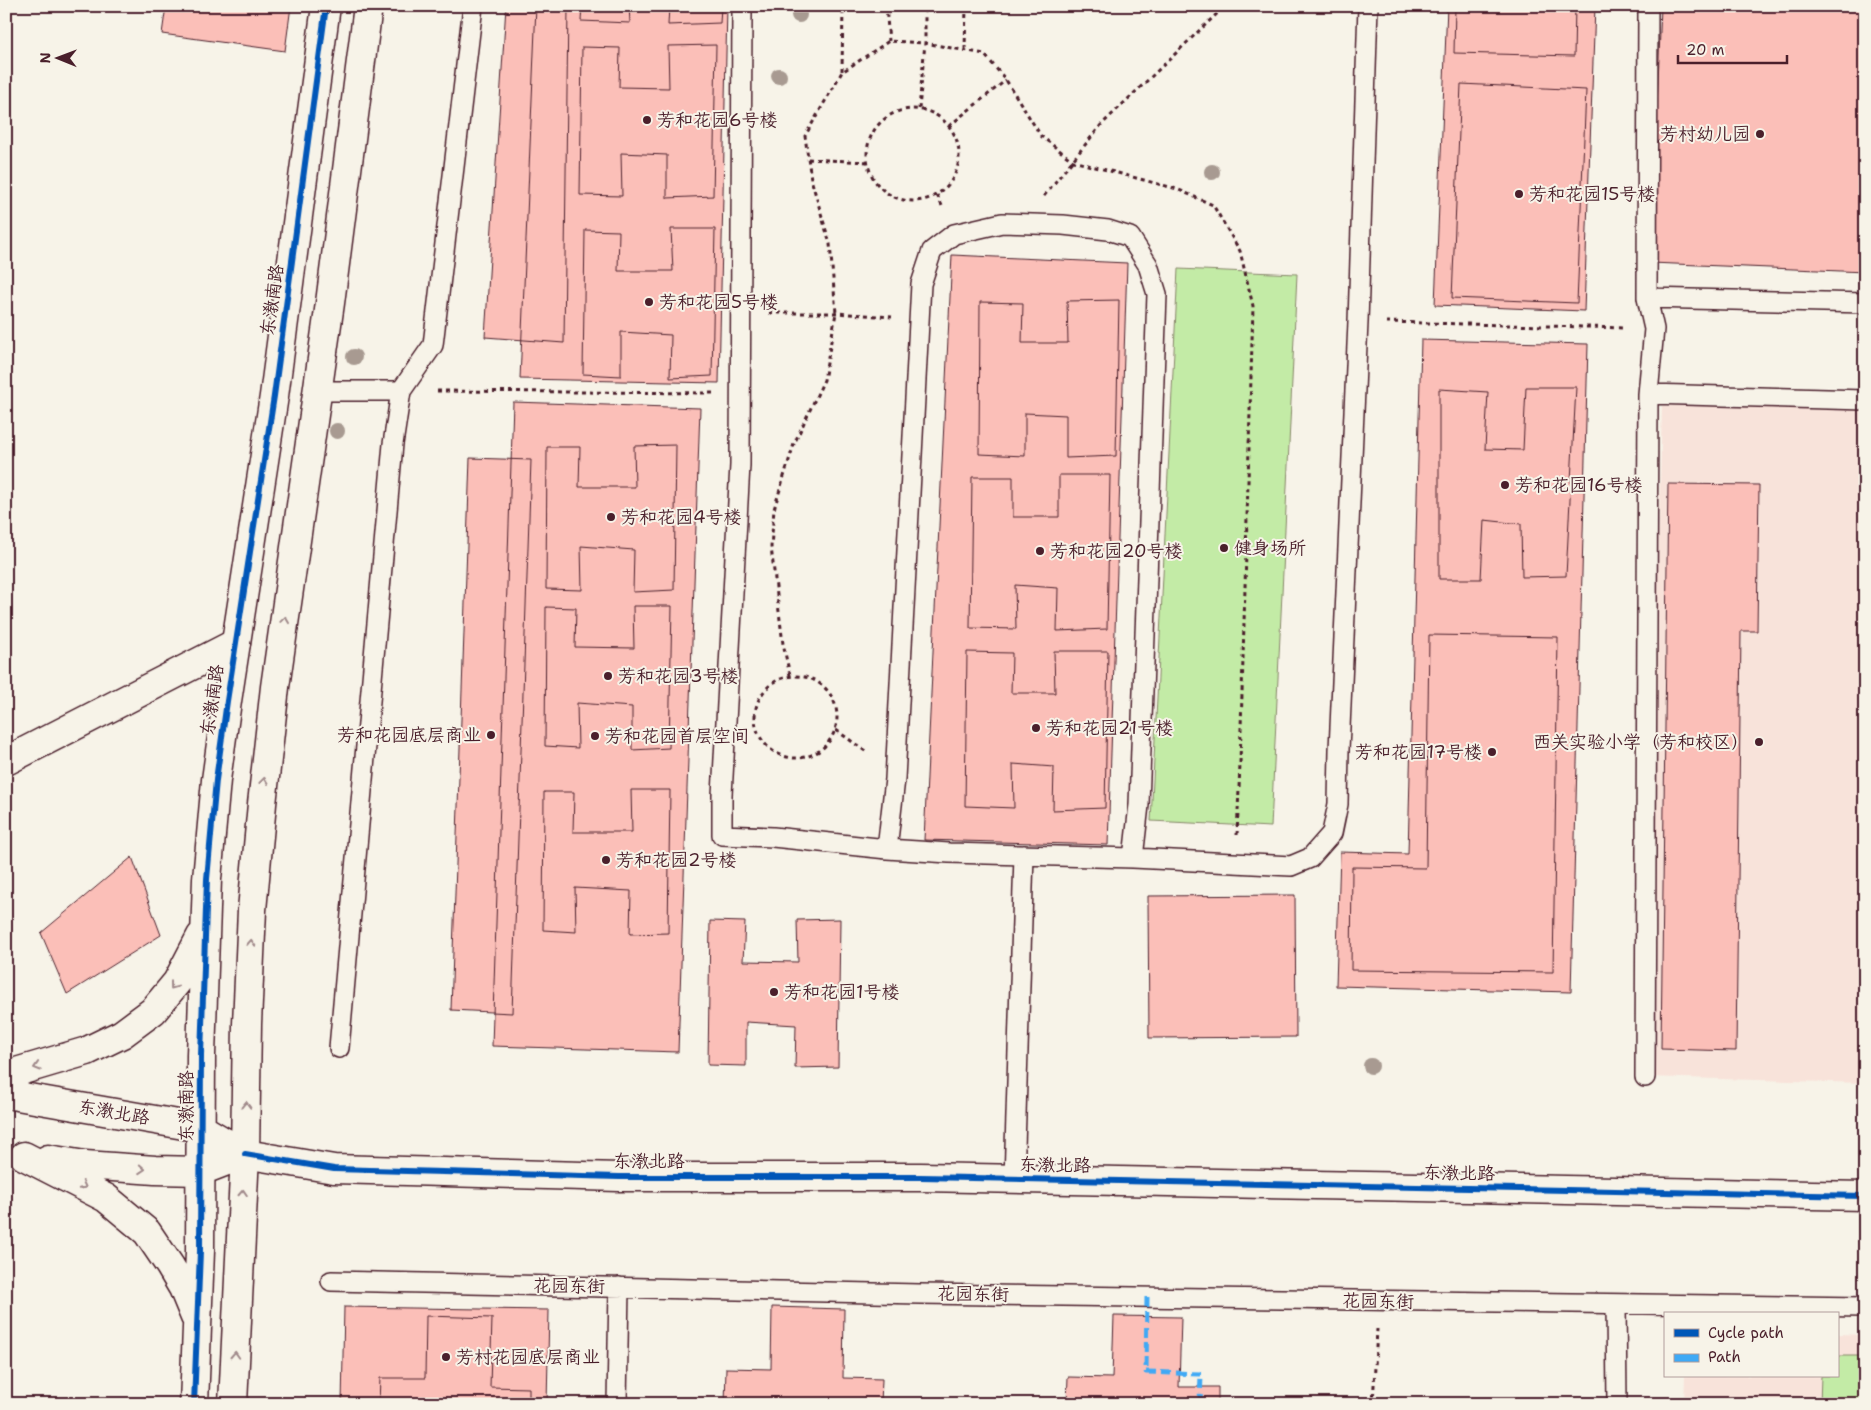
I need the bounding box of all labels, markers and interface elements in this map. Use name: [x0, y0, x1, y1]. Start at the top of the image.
north arrow: [32, 32, 82, 82]
scale bar: [1678, 32, 1787, 64]
text: 20 m: [1686, 40, 1725, 60]
text: N: [36, 52, 54, 63]
place label: 芳和花园6号楼: [657, 108, 778, 132]
marker: 芳和花园6号楼: [641, 114, 653, 126]
place label: 芳村幼儿园: [1660, 122, 1750, 146]
marker: 芳村幼儿园: [1754, 128, 1766, 140]
place label: 芳和花园15号楼: [1529, 182, 1655, 206]
marker: 芳和花园15号楼: [1513, 188, 1525, 200]
street label: 东漖南路: [255, 263, 289, 337]
place label: 芳和花园5号楼: [659, 290, 778, 314]
marker: 芳和花园5号楼: [643, 296, 655, 308]
place label: 芳和花园16号楼: [1515, 473, 1643, 497]
marker: 芳和花园16号楼: [1499, 479, 1511, 491]
place label: 芳和花园4号楼: [621, 505, 742, 529]
marker: 芳和花园4号楼: [605, 511, 617, 523]
place label: 健身场所: [1234, 536, 1306, 560]
place label: 芳和花园20号楼: [1050, 539, 1183, 563]
marker: 健身场所: [1218, 542, 1230, 554]
marker: 芳和花园20号楼: [1034, 545, 1046, 557]
one-way arrow: [279, 615, 289, 624]
street label: 东漖南路: [195, 663, 229, 737]
place label: 芳和花园3号楼: [618, 664, 739, 688]
marker: 芳和花园3号楼: [602, 670, 614, 682]
place label: 芳和花园21号楼: [1046, 716, 1173, 740]
marker: 芳和花园21号楼: [1030, 722, 1042, 734]
place label: 芳和花园底层商业: [337, 723, 481, 747]
place label: 芳和花园首层空间: [605, 724, 749, 748]
marker: 芳和花园底层商业: [485, 729, 497, 741]
marker: 芳和花园首层空间: [589, 730, 601, 742]
place label: 西关实验小学（芳和校区）: [1533, 730, 1749, 754]
marker: 西关实验小学（芳和校区）: [1753, 736, 1765, 748]
place label: 芳和花园17号楼: [1355, 740, 1482, 764]
marker: 芳和花园17号楼: [1486, 746, 1498, 758]
one-way arrow: [259, 777, 270, 785]
place label: 芳和花园2号楼: [616, 848, 737, 872]
marker: 芳和花园2号楼: [600, 854, 612, 866]
one-way arrow: [245, 938, 256, 946]
one-way arrow: [171, 980, 179, 989]
place label: 芳和花园1号楼: [784, 980, 900, 1004]
marker: 芳和花园1号楼: [768, 986, 780, 998]
one-way arrow: [33, 1061, 41, 1071]
street label: 东漖南路: [174, 1070, 198, 1142]
street label: 东漖北路: [76, 1094, 152, 1130]
one-way arrow: [241, 1101, 251, 1108]
street label: 东漖北路: [613, 1149, 685, 1173]
street label: 东漖北路: [1019, 1152, 1091, 1178]
street label: 东漖北路: [1423, 1160, 1495, 1186]
one-way arrow: [138, 1164, 146, 1175]
one-way arrow: [77, 1180, 86, 1190]
one-way arrow: [238, 1188, 249, 1196]
street label: 花园东街: [533, 1273, 605, 1299]
street label: 花园东街: [937, 1281, 1009, 1307]
street label: 花园东街: [1342, 1288, 1414, 1314]
legend: [1664, 1312, 1838, 1378]
text: Cycle path: [1708, 1323, 1784, 1343]
place label: 芳村花园底层商业: [456, 1345, 600, 1369]
text: Path: [1708, 1347, 1741, 1367]
one-way arrow: [230, 1351, 241, 1359]
marker: 芳村花园底层商业: [440, 1351, 452, 1363]

